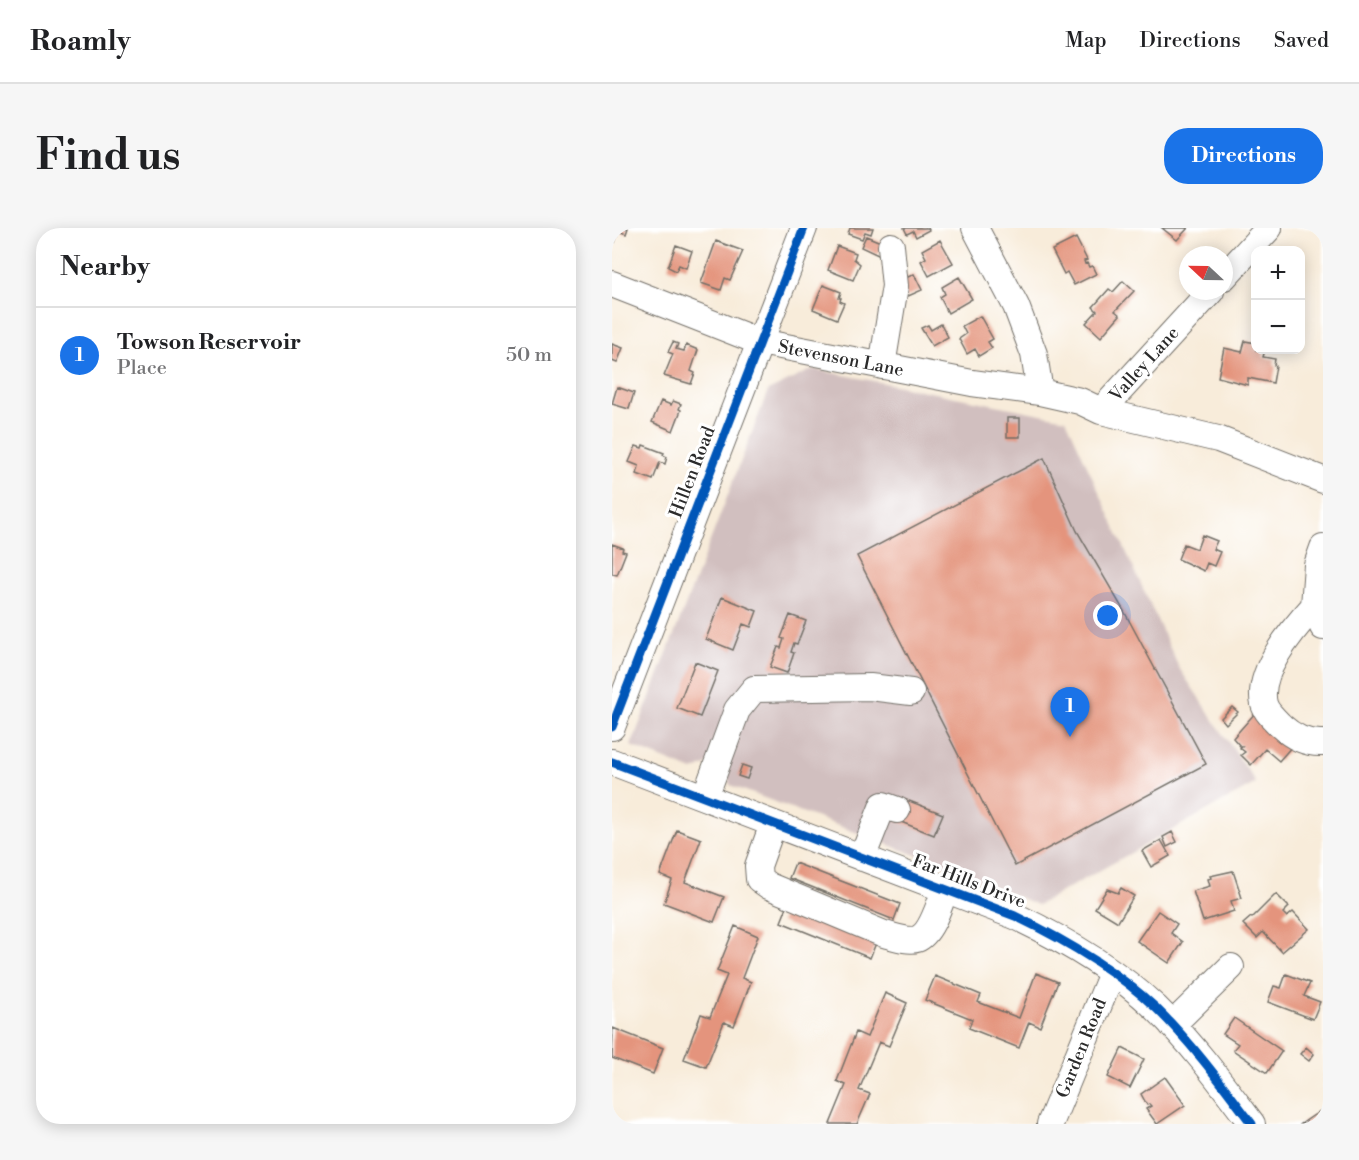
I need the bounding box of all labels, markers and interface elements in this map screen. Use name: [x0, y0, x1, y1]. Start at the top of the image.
text: Roamly: [30, 24, 131, 59]
text: Map: [1065, 28, 1107, 54]
text: Directions: [1140, 28, 1241, 54]
text: Saved: [1274, 28, 1329, 54]
button: Directions: [1164, 128, 1323, 184]
text: Find us: [36, 130, 180, 183]
north arrow: [1179, 246, 1233, 300]
map controls: [1251, 246, 1305, 354]
button: +: [1251, 246, 1305, 300]
text: Nearby: [60, 251, 150, 283]
button: −: [1251, 300, 1305, 354]
street label: Valley Lane: [1104, 322, 1184, 407]
text: Towson Reservoir: [117, 329, 301, 356]
street label: Stevenson Lane: [776, 335, 906, 382]
text: 1: [75, 343, 84, 368]
text: 50 m: [506, 343, 552, 368]
text: Place: [117, 356, 167, 381]
street label: Hillen Road: [664, 422, 721, 521]
your location: [1093, 601, 1122, 630]
pin: 1: [1050, 688, 1090, 737]
street label: Far Hills Drive: [909, 849, 1029, 914]
street label: Garden Road: [1051, 994, 1112, 1101]

